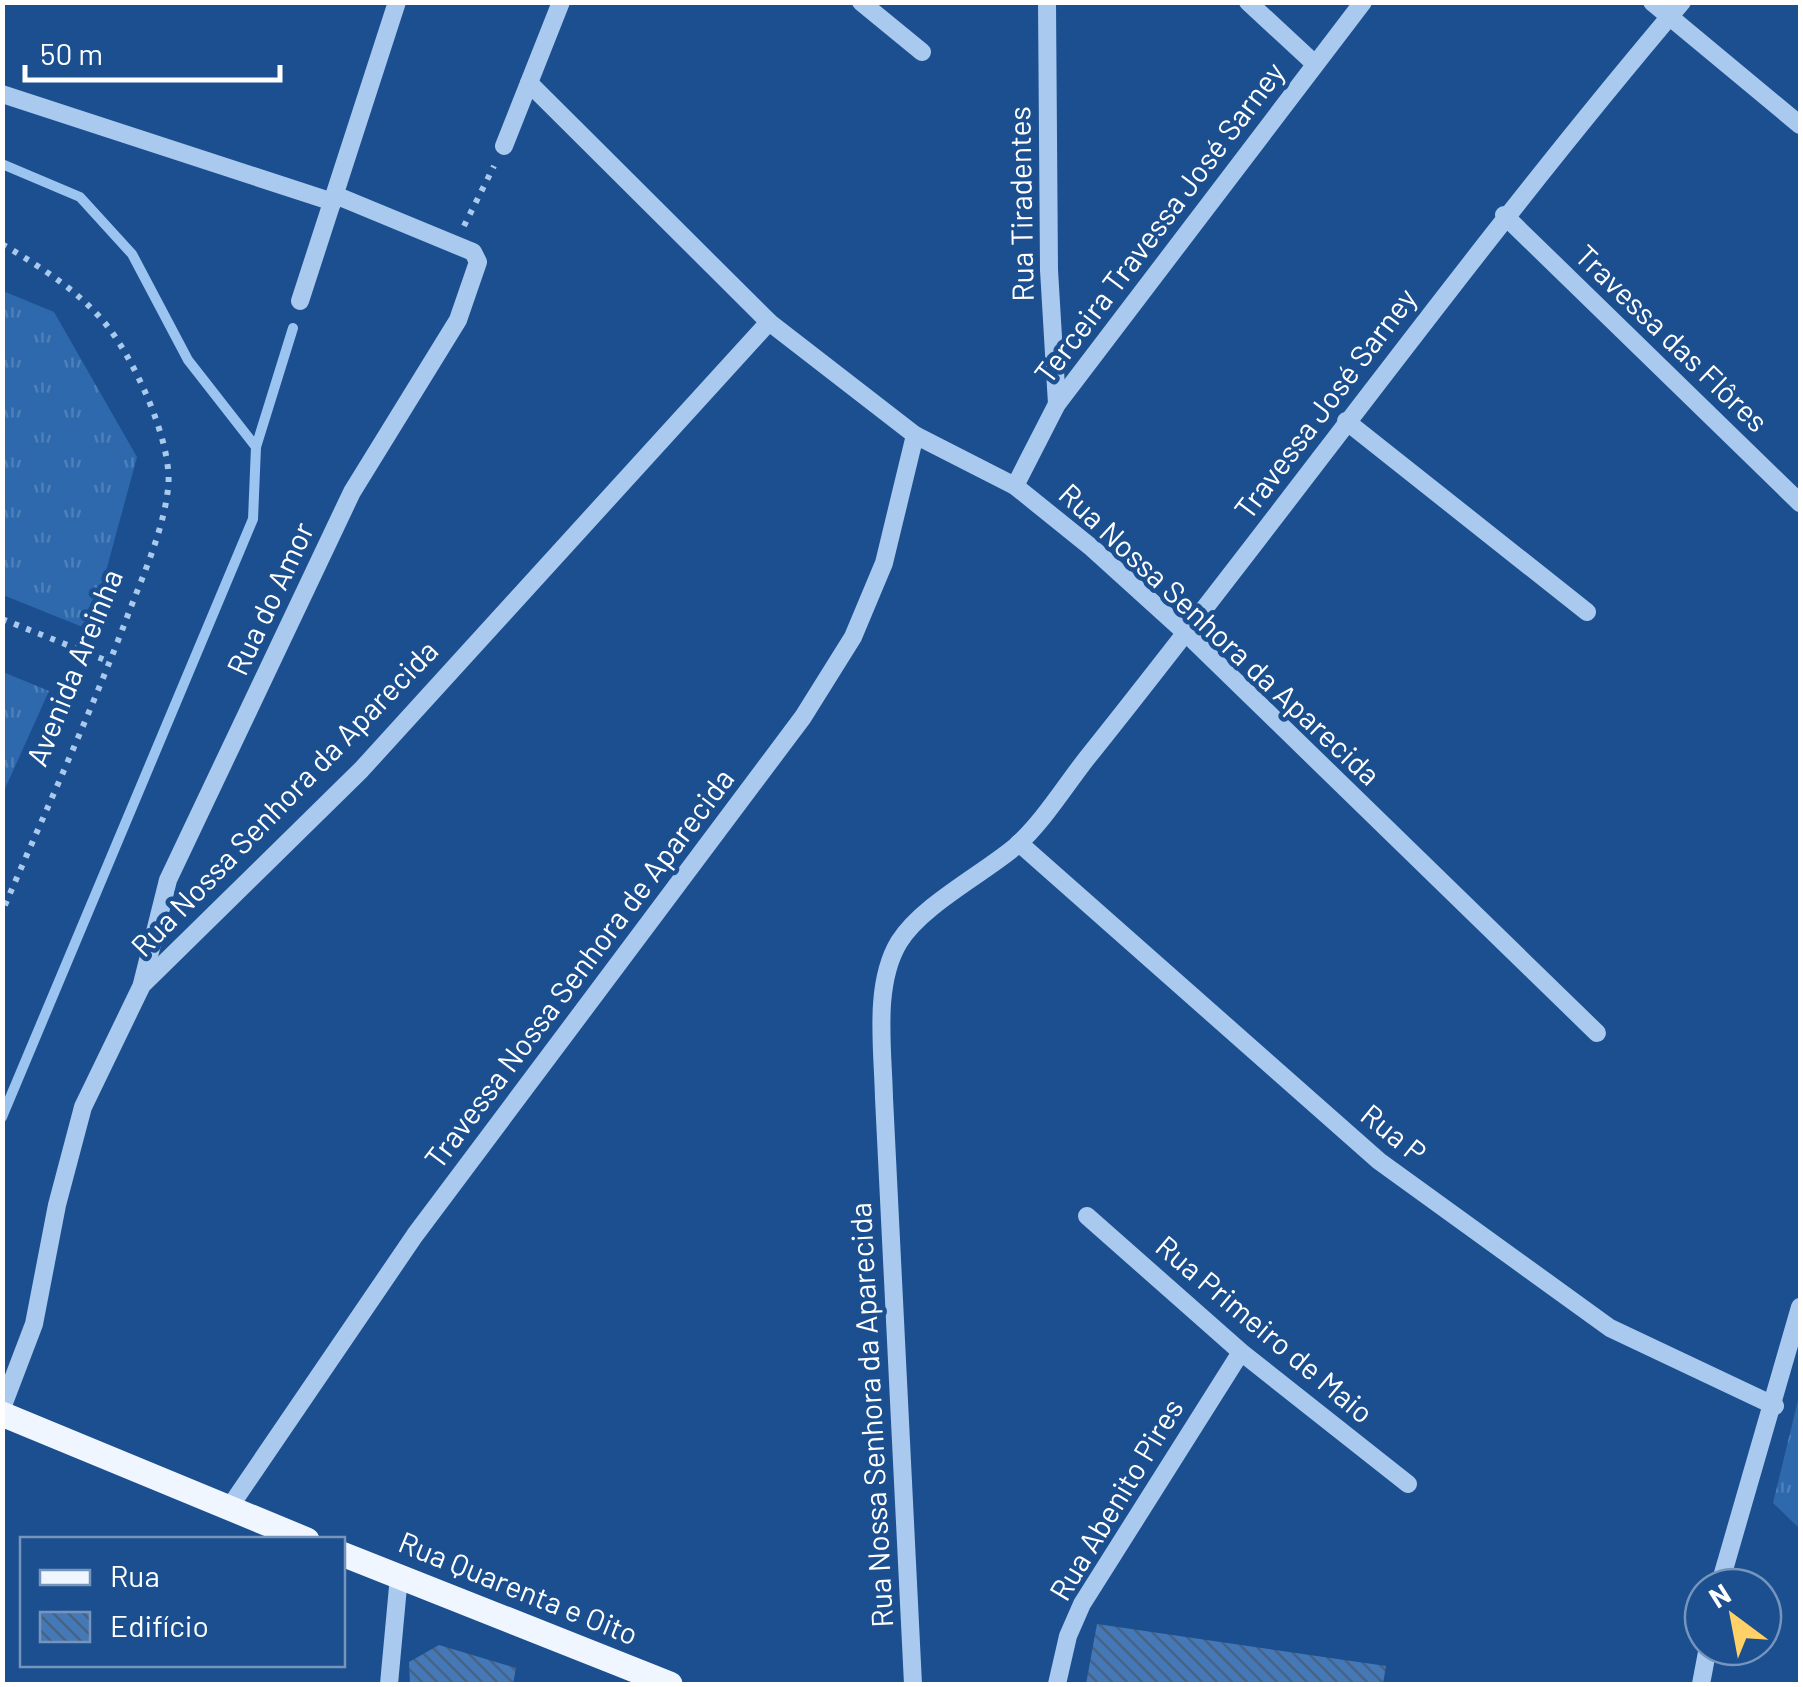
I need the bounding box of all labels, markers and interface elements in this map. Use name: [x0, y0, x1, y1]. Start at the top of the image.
scale bar: [25, 20, 280, 82]
text: 50 m: [40, 35, 103, 71]
street label: Terceira Travessa José Sarney: [1026, 54, 1291, 390]
street label: Rua Tiradentes: [1000, 106, 1040, 302]
street label: Travessa das Flôres: [1569, 236, 1776, 439]
street label: Travessa José Sarney: [1226, 280, 1423, 525]
street label: Rua Nossa Senhora da Aparecida: [1052, 475, 1388, 792]
street label: Rua do Amor: [218, 516, 320, 680]
street label: Avenida Areinha: [17, 564, 129, 771]
street label: Rua Nossa Senhora da Aparecida: [123, 632, 444, 963]
street label: Travessa Nossa Senhora de Aparecida: [416, 761, 741, 1175]
street label: Rua P: [1354, 1095, 1434, 1170]
street label: Rua Nossa Senhora da Aparecida: [841, 1202, 899, 1629]
street label: Rua Primeiro de Maio: [1149, 1227, 1381, 1430]
street label: Rua Abenito Pires: [1041, 1392, 1190, 1606]
street label: Rua Quarenta e Oito: [394, 1523, 644, 1652]
legend: [20, 1537, 345, 1667]
text: Rua: [110, 1557, 160, 1593]
north arrow: [1683, 1567, 1783, 1667]
text: N: [1702, 1576, 1736, 1614]
text: Edifício: [110, 1607, 209, 1643]

